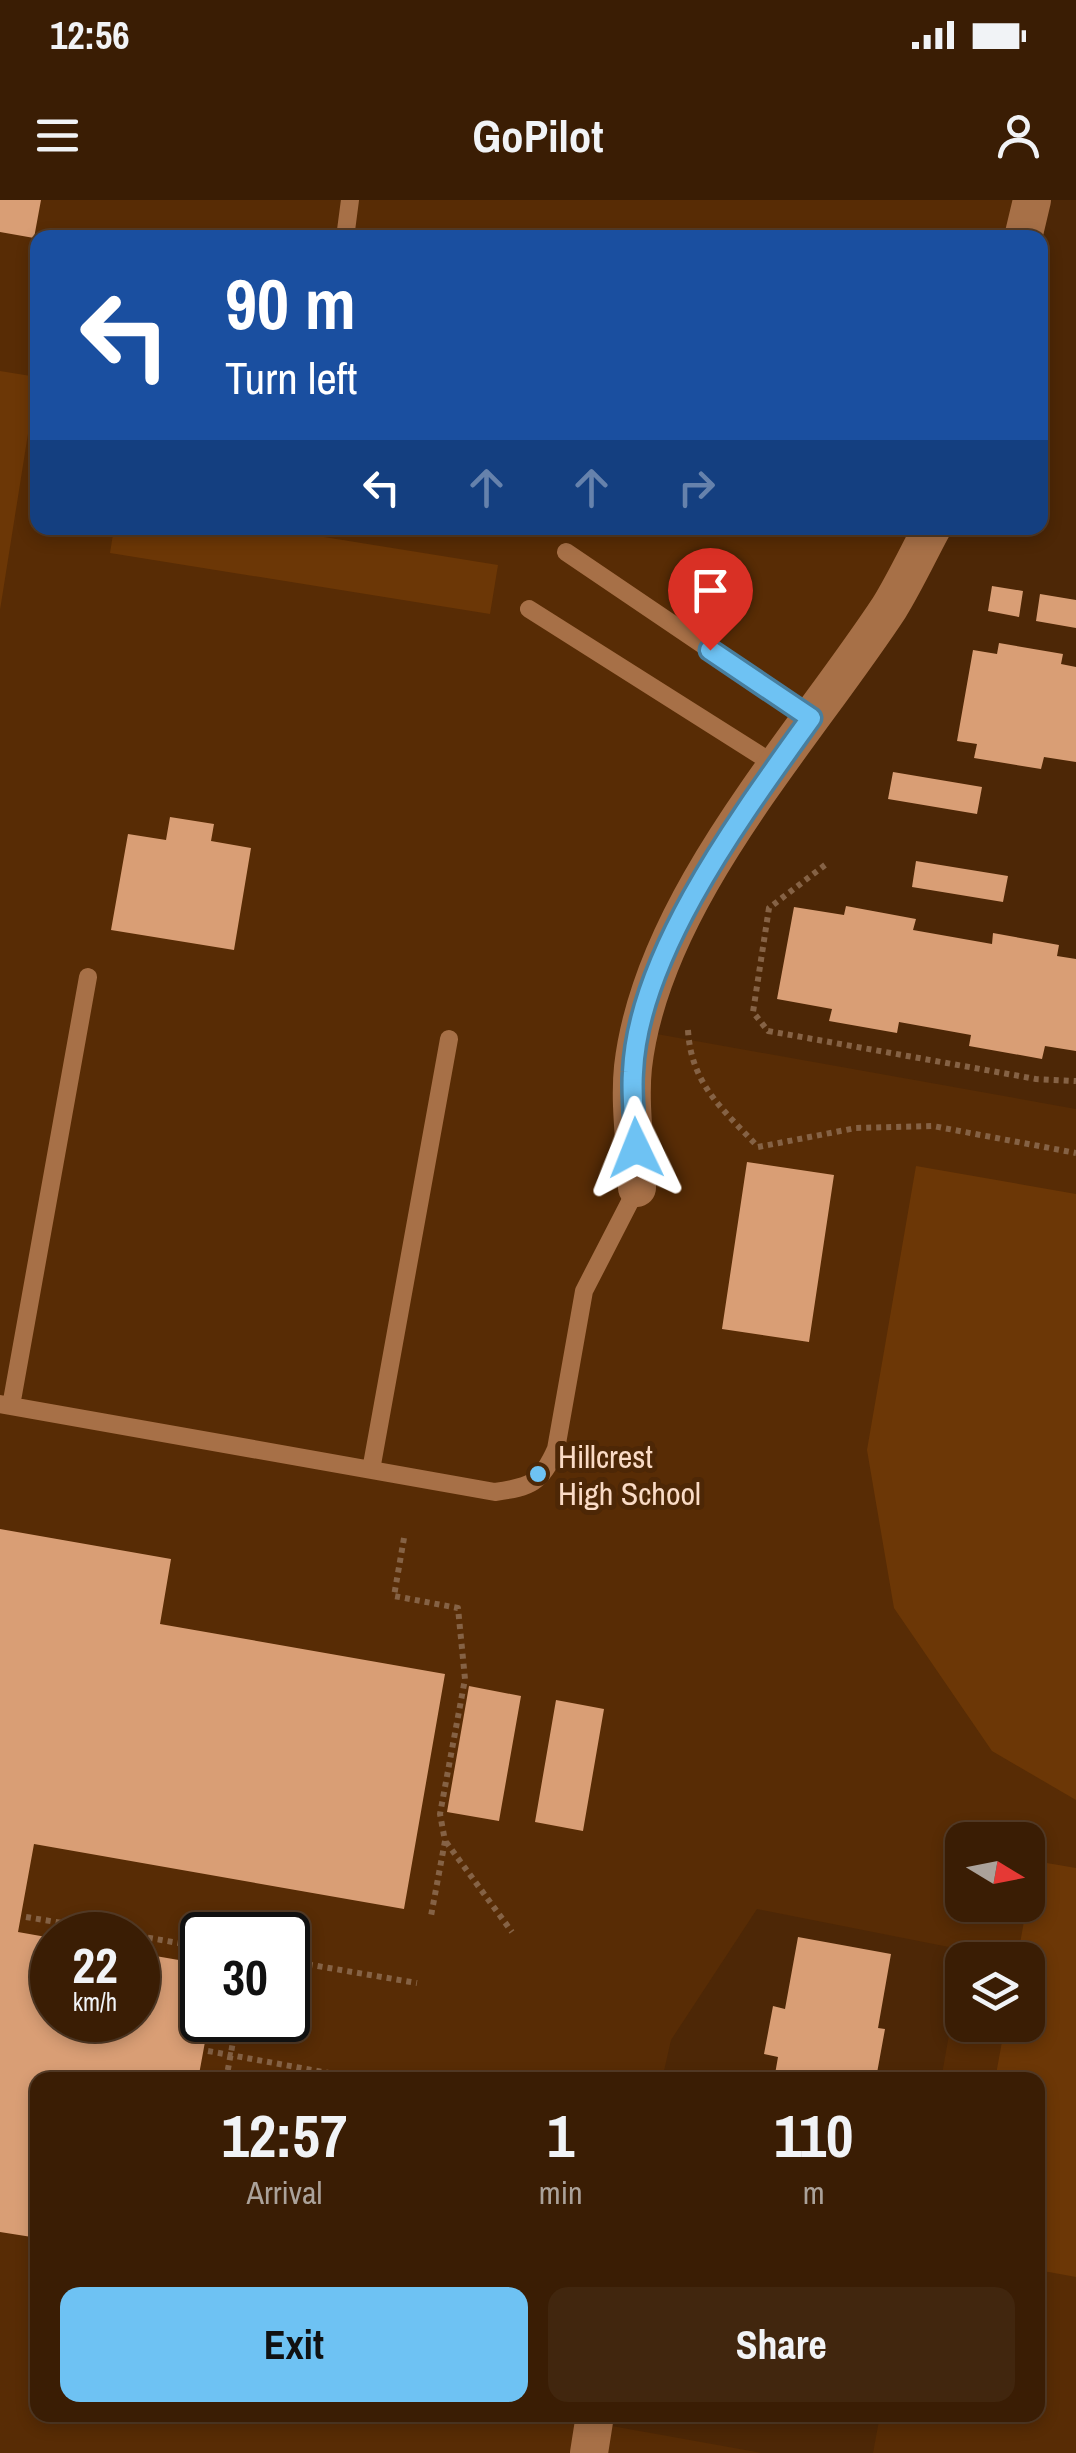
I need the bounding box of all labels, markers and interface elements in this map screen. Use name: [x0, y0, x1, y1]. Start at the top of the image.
text: 12:56: [50, 10, 130, 61]
text: GoPilot: [472, 105, 604, 166]
icon: menu: [30, 108, 85, 163]
icon: person: [991, 108, 1046, 163]
text: 90 m: [225, 257, 356, 351]
icon: left: [60, 270, 190, 400]
text: Turn left: [225, 347, 357, 408]
icon: left: [354, 460, 409, 515]
icon: ahead: [459, 460, 514, 515]
icon: ahead: [564, 460, 619, 515]
icon: right: [669, 460, 724, 515]
pin: [668, 548, 753, 651]
icon: arrive: [683, 563, 738, 618]
position arrow: [584, 1096, 688, 1200]
place label: Hillcrest High School: [558, 1435, 701, 1515]
marker: Hillcrest High School: [527, 1463, 549, 1485]
north arrow: [945, 1822, 1045, 1922]
map controls: [945, 1822, 1045, 2042]
speed limit sign: 30: [180, 1912, 310, 2042]
text: 22: [72, 1931, 118, 1999]
button: layers: [945, 1942, 1045, 2042]
text: km/h: [73, 1985, 117, 2019]
text: 12:57: [222, 2095, 347, 2176]
text: 1: [547, 2095, 574, 2176]
text: 110: [774, 2095, 853, 2176]
text: Arrival: [247, 2171, 322, 2214]
text: min: [539, 2171, 583, 2214]
text: m: [803, 2171, 825, 2214]
button: Exit: [60, 2287, 528, 2402]
button: Share: [548, 2287, 1015, 2402]

